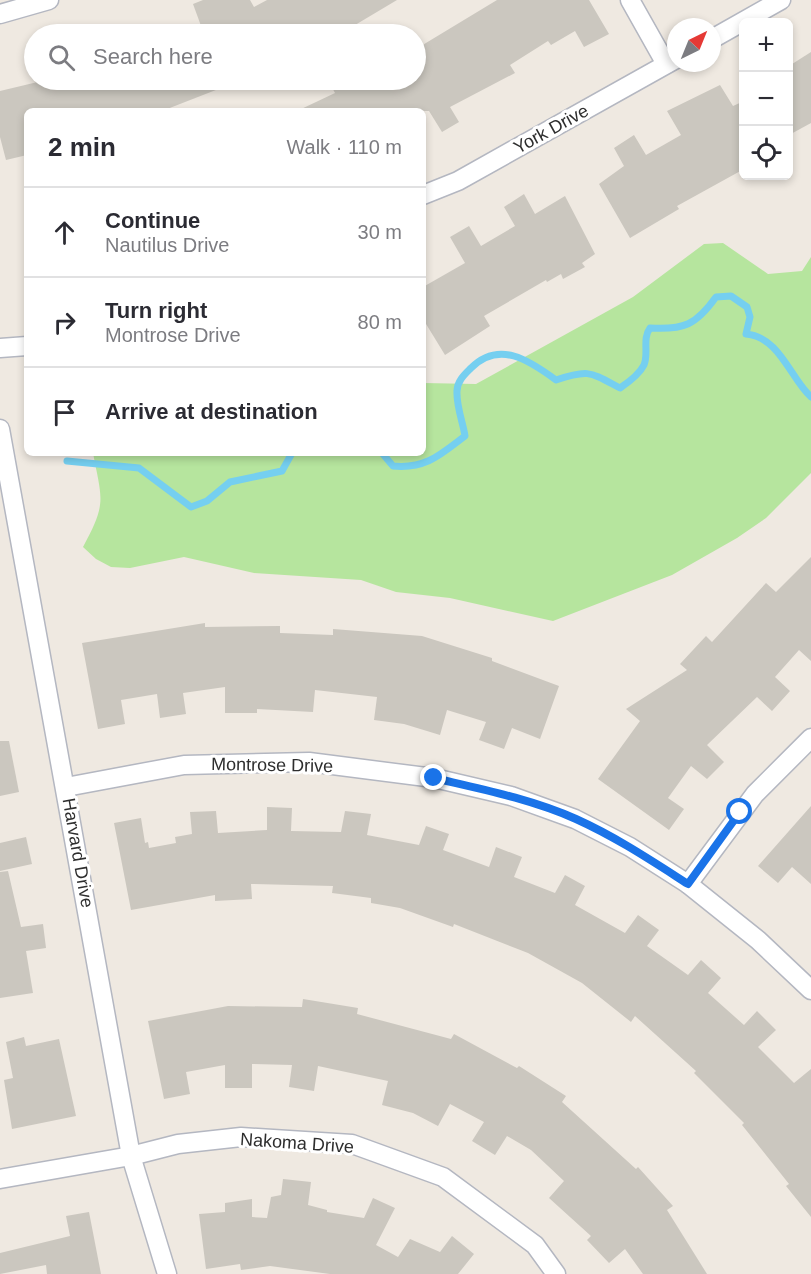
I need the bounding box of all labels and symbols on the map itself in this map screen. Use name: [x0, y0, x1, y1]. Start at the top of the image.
north arrow: [667, 18, 721, 72]
street label: York Drive: [510, 100, 592, 158]
street label: Montrose Drive: [211, 754, 333, 776]
route end: [420, 764, 446, 790]
street label: Harvard Drive: [59, 797, 97, 909]
route start: [726, 798, 752, 824]
street label: Nakoma Drive: [239, 1129, 355, 1157]

